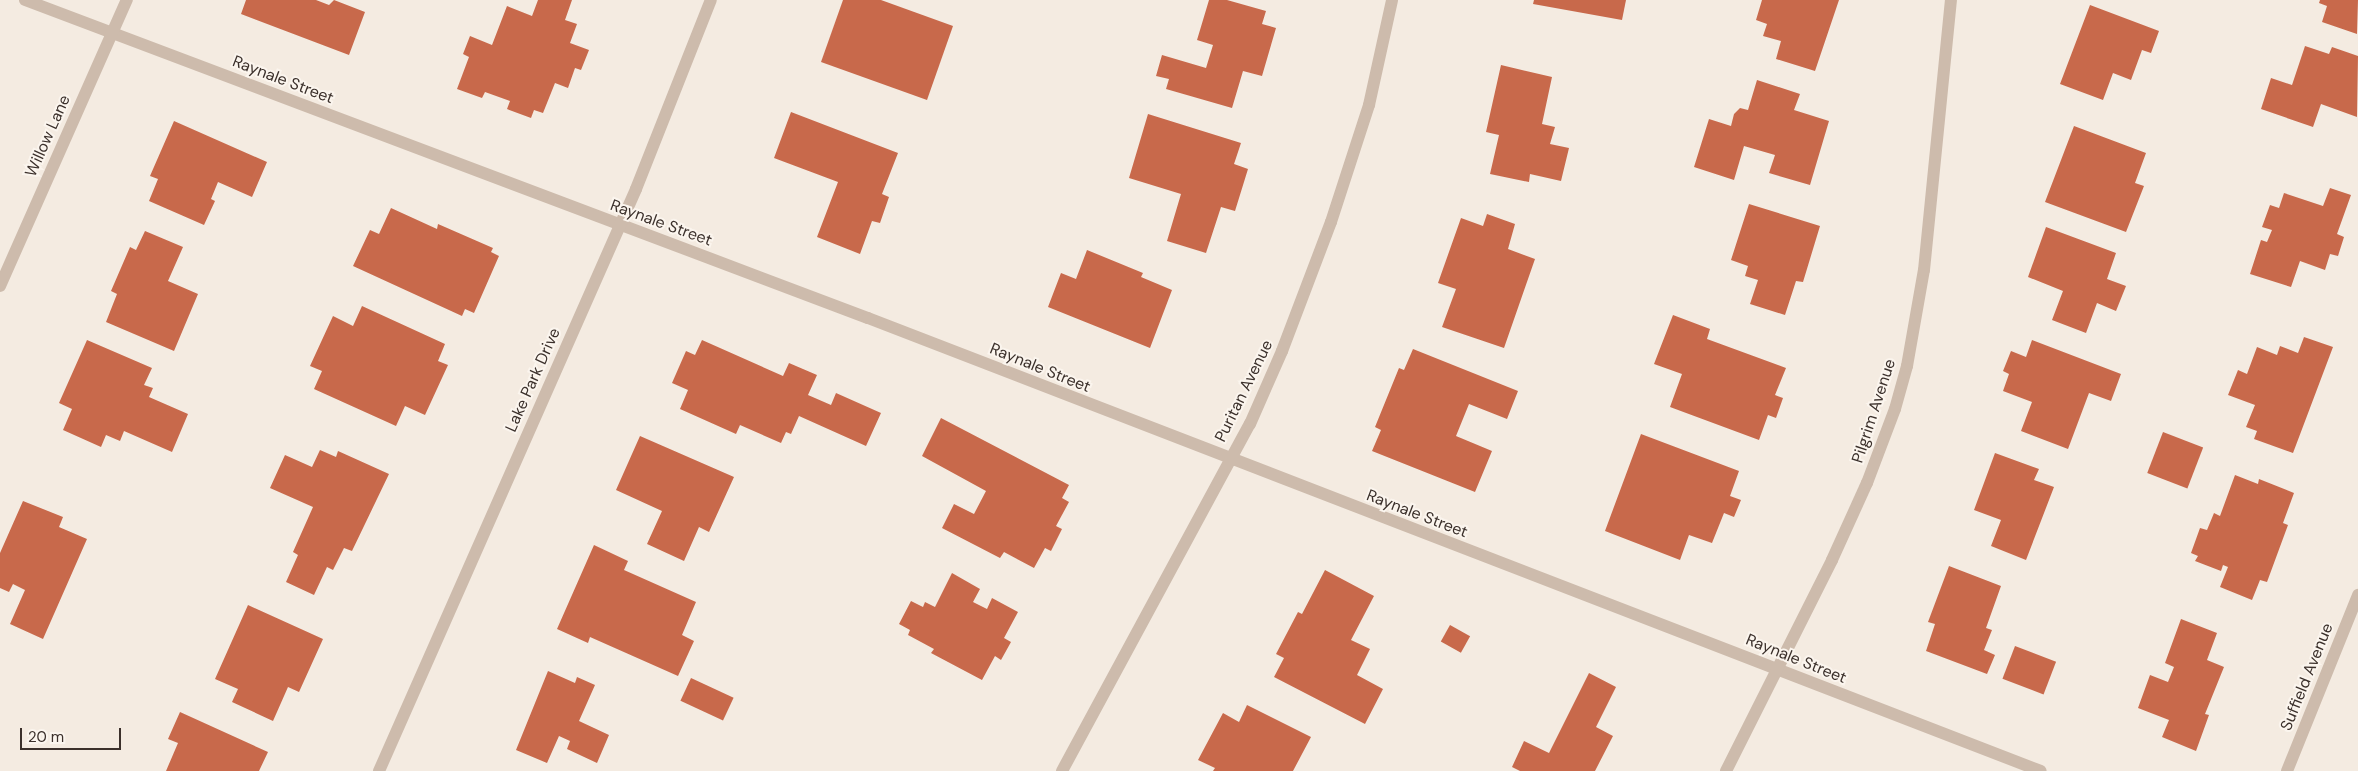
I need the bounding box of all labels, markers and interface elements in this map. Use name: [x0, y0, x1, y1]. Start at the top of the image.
street label: Raynale Street: [230, 52, 336, 108]
street label: Willow Lane: [21, 92, 75, 180]
street label: Raynale Street: [608, 196, 714, 250]
street label: Lake Park Drive: [502, 325, 564, 435]
street label: Puritan Avenue: [1211, 337, 1277, 445]
street label: Raynale Street: [987, 339, 1093, 397]
street label: Pilgrim Avenue: [1848, 357, 1900, 465]
street label: Raynale Street: [1364, 486, 1470, 542]
street label: Suffield Avenue: [2277, 620, 2337, 734]
street label: Raynale Street: [1743, 630, 1849, 688]
scale bar: [22, 718, 124, 750]
text: 20 m: [28, 727, 64, 747]

